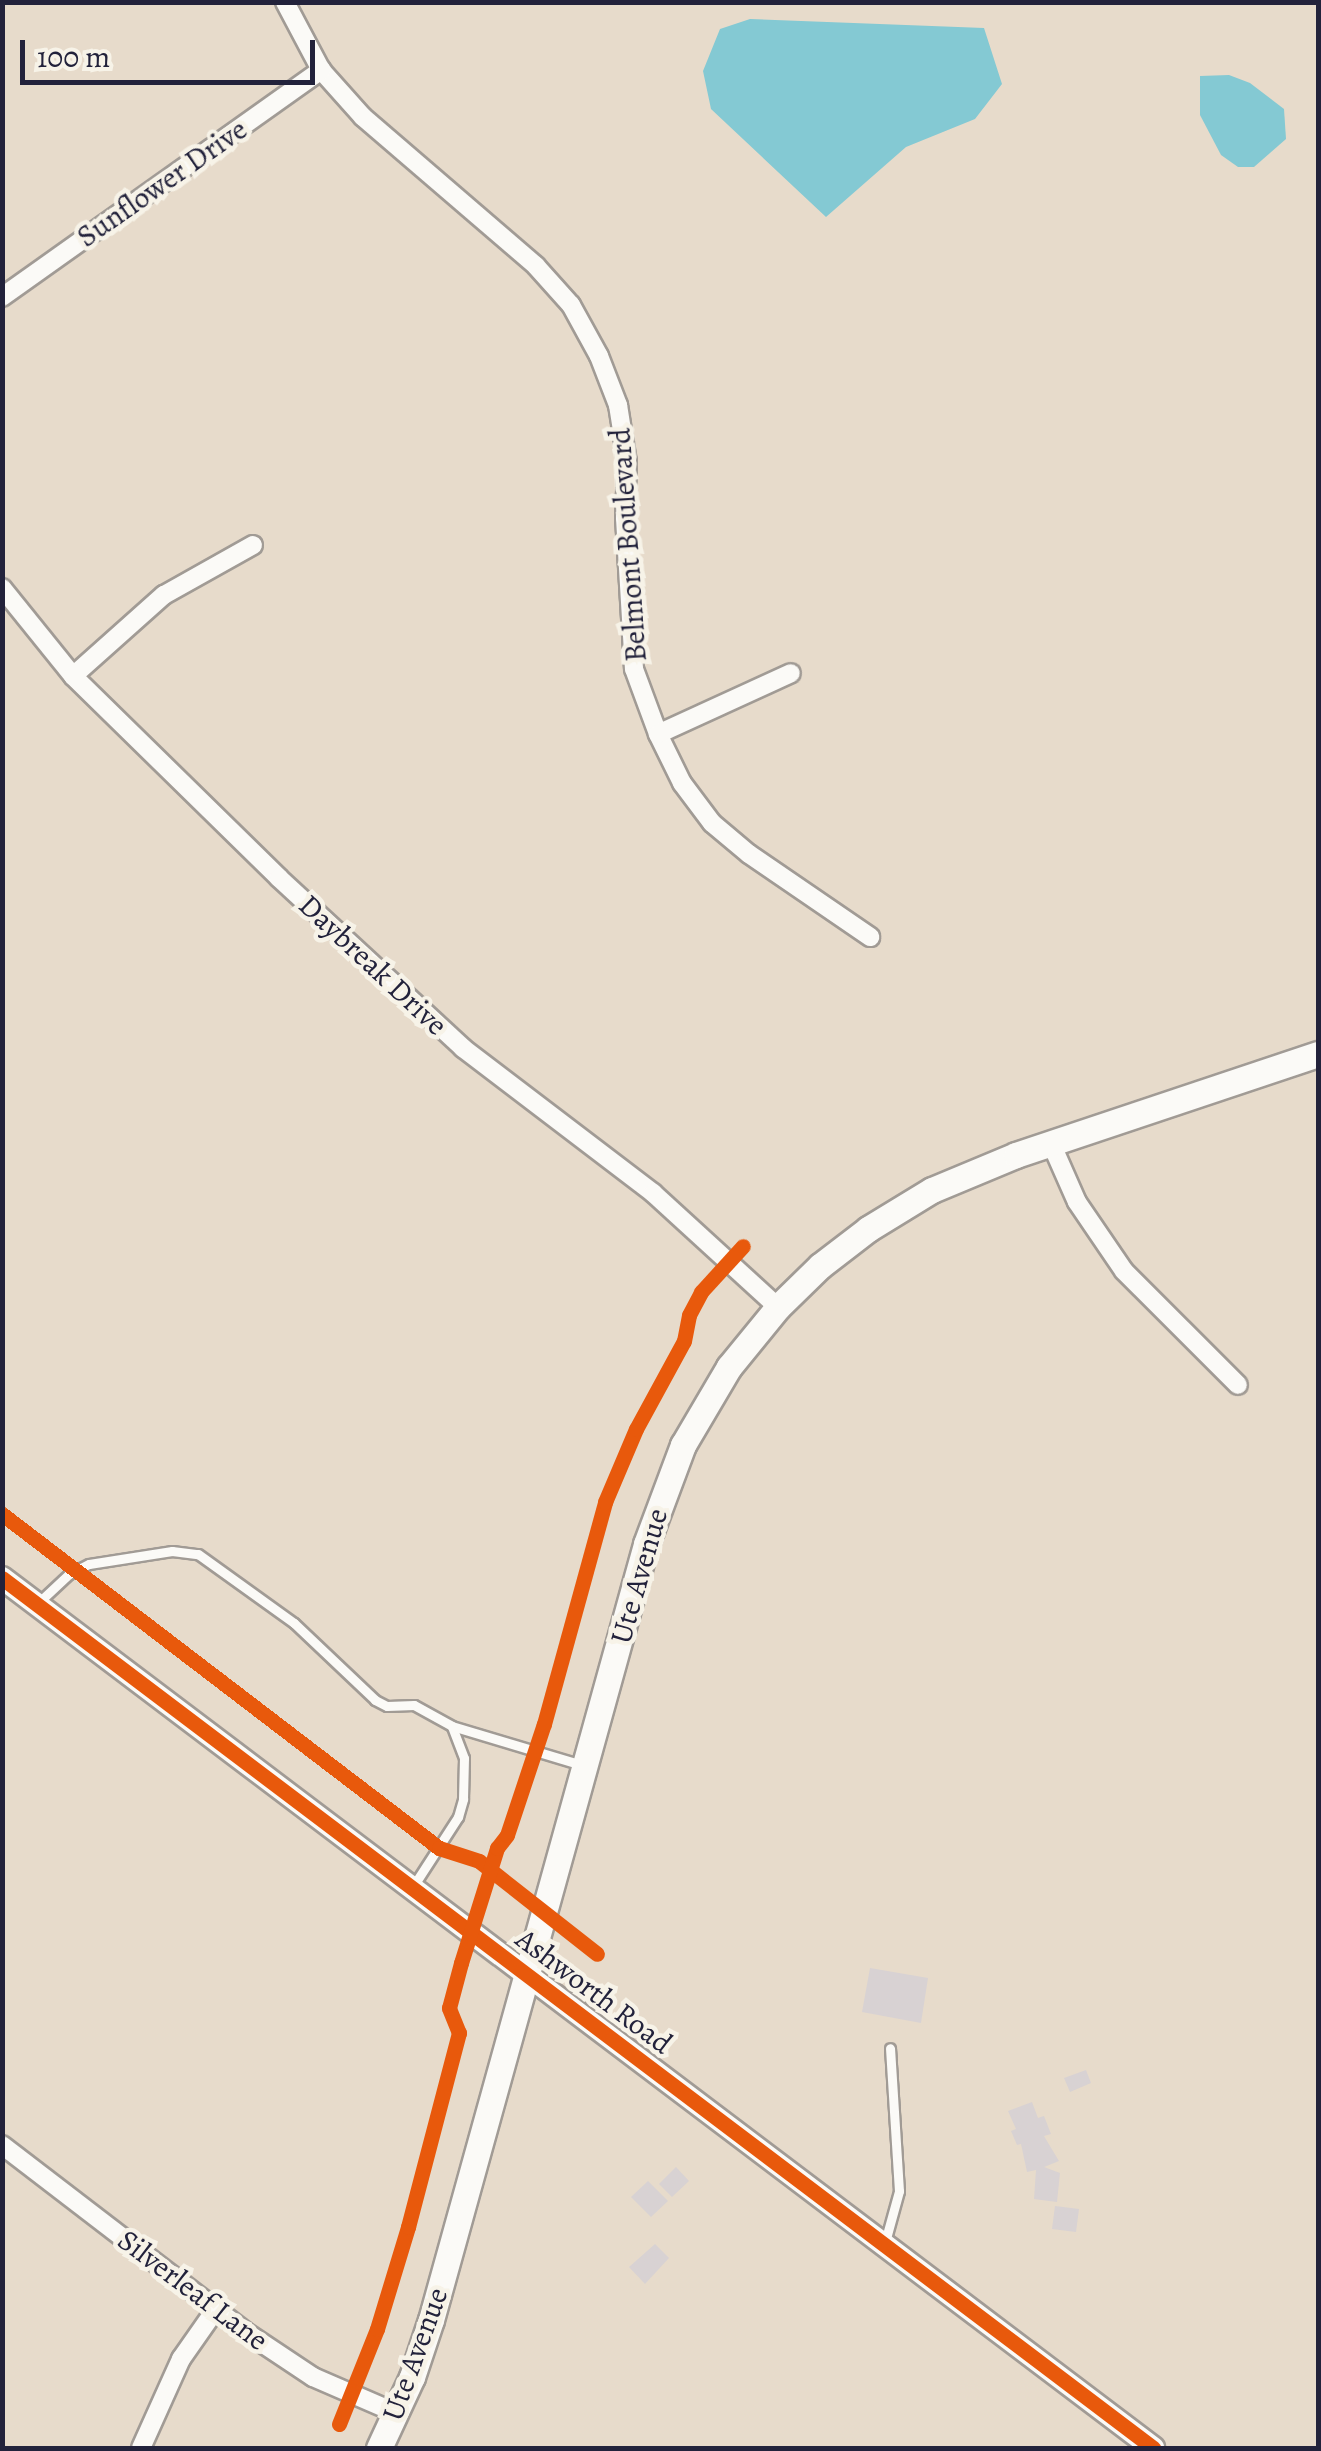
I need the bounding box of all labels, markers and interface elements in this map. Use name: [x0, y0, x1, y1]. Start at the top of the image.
scale bar: [25, 20, 320, 82]
text: 100 m: [37, 37, 110, 77]
street label: Sunflower Drive: [70, 111, 254, 255]
street label: Belmont Boulevard: [602, 427, 654, 663]
street label: Daybreak Drive: [291, 887, 455, 1043]
street label: Ute Avenue: [603, 1504, 675, 1648]
street label: Ashworth Road: [509, 1921, 679, 2061]
street label: Silverleaf Lane: [111, 2222, 275, 2358]
street label: Ute Avenue: [374, 2283, 456, 2425]

